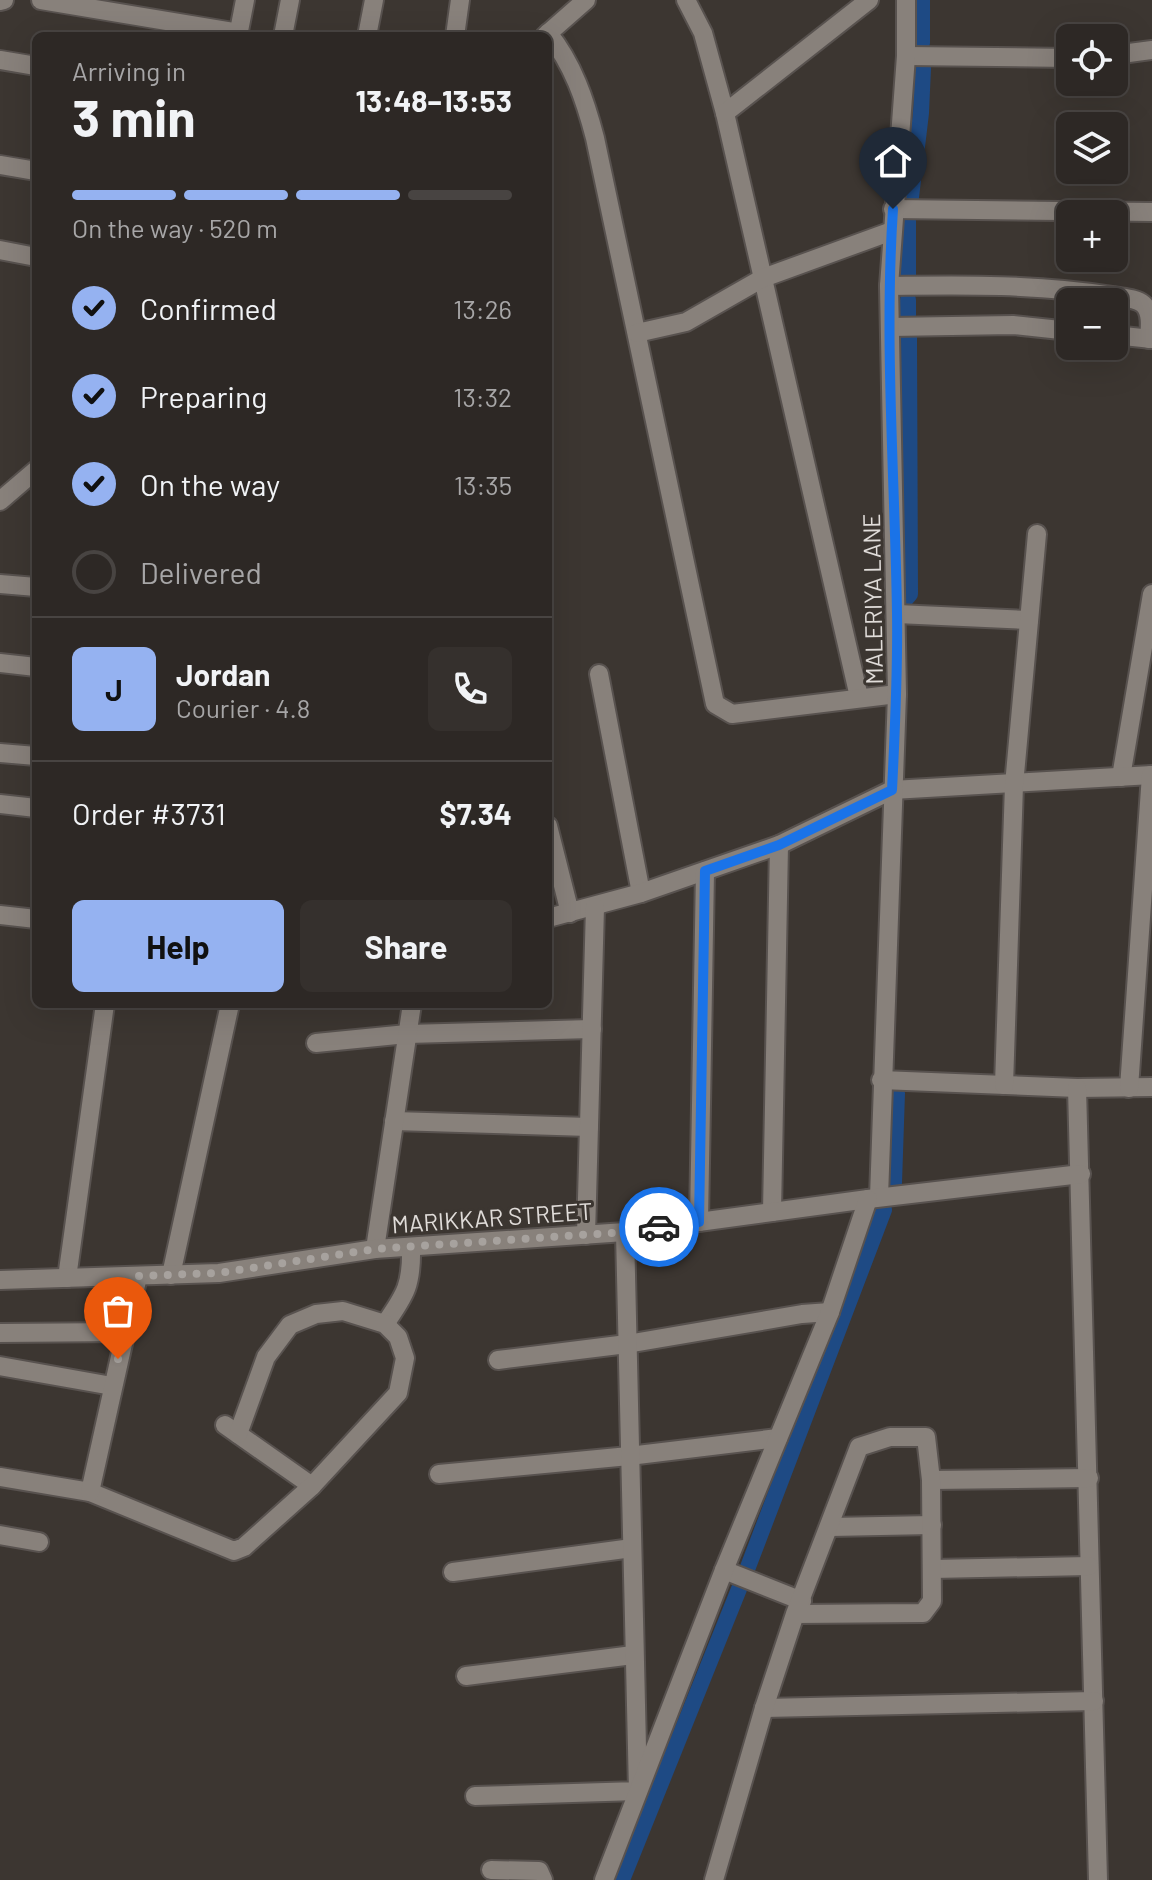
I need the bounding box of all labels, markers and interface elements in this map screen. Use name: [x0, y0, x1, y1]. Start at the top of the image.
map controls: [1056, 24, 1128, 360]
button: locate: [1056, 24, 1128, 96]
text: Arriving in: [72, 55, 186, 86]
text: 13:48–13:53: [355, 82, 512, 118]
text: 3 min: [72, 85, 196, 147]
button: layers: [1056, 112, 1128, 184]
pin: [859, 127, 927, 209]
icon: home: [871, 139, 915, 183]
button: +: [1056, 200, 1128, 272]
text: On the way · 520 m: [72, 212, 278, 243]
icon: check: [72, 286, 116, 330]
button: −: [1056, 288, 1128, 360]
text: Confirmed: [140, 290, 277, 326]
text: 13:26: [453, 293, 512, 324]
icon: check: [72, 374, 116, 418]
text: Preparing: [140, 378, 267, 414]
text: 13:32: [453, 381, 512, 412]
icon: check: [72, 462, 116, 506]
text: On the way: [140, 466, 280, 502]
text: 13:35: [454, 469, 512, 500]
street label: MALERIYA LANE: [856, 513, 888, 685]
text: Delivered: [140, 554, 262, 590]
button: phone: [428, 647, 512, 731]
text: Jordan: [176, 656, 271, 692]
text: J: [105, 671, 123, 707]
text: Courier · 4.8: [176, 692, 310, 723]
text: Order #3731: [72, 795, 226, 831]
text: $7.34: [439, 795, 512, 831]
button: Help: [72, 900, 284, 992]
button: Share: [300, 900, 512, 992]
courier: [619, 1187, 699, 1267]
street label: MARIKKAR STREET: [391, 1196, 593, 1238]
icon: car: [637, 1205, 681, 1249]
pin: [84, 1277, 152, 1359]
icon: bag: [96, 1289, 140, 1333]

